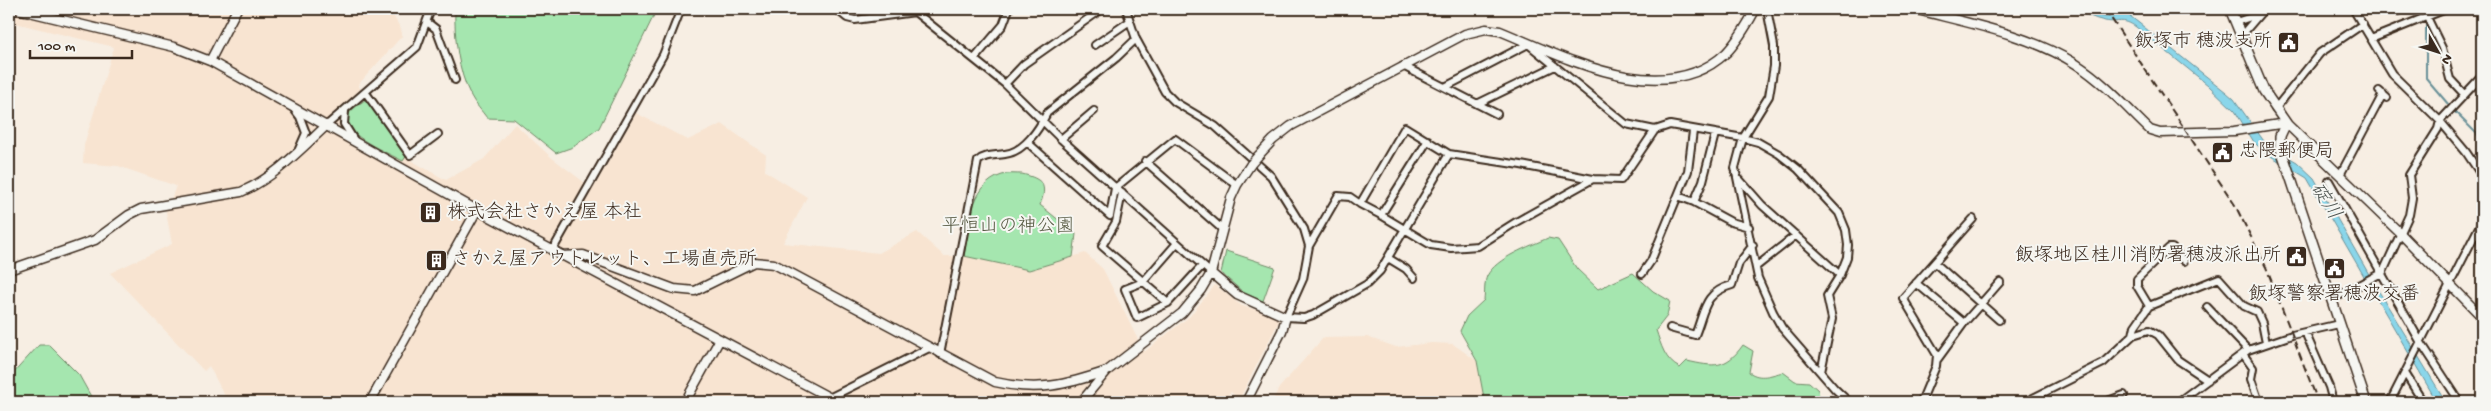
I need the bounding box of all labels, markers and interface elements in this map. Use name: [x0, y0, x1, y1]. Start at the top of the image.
scale bar: [30, 28, 132, 60]
north arrow: [2414, 28, 2464, 78]
place label: 飯塚市 穂波支所: [2135, 30, 2272, 54]
public building icon: 飯塚市 穂波支所: [2276, 30, 2300, 54]
text: 100 m: [37, 38, 76, 56]
text: N: [2437, 50, 2456, 68]
public building icon: 忠隈郵便局: [2211, 140, 2235, 164]
place label: 忠隈郵便局: [2239, 140, 2334, 164]
water label: 碇川: [2303, 178, 2345, 225]
building icon: 株式会社さかえ屋 本社: [419, 201, 443, 225]
place label: 株式会社さかえ屋 本社: [447, 201, 642, 225]
park label: 平恒山の神公園: [941, 215, 1075, 239]
place label: 飯塚地区桂川消防署穂波派出所: [2015, 244, 2281, 268]
public building icon: 飯塚地区桂川消防署穂波派出所: [2285, 244, 2309, 268]
building icon: さかえ屋アウトレット、工場直売所: [424, 248, 448, 272]
place label: さかえ屋アウトレット、工場直売所: [452, 248, 757, 272]
public building icon: 飯塚警察署穂波交番: [2322, 257, 2346, 281]
place label: 飯塚警察署穂波交番: [2248, 283, 2420, 307]

